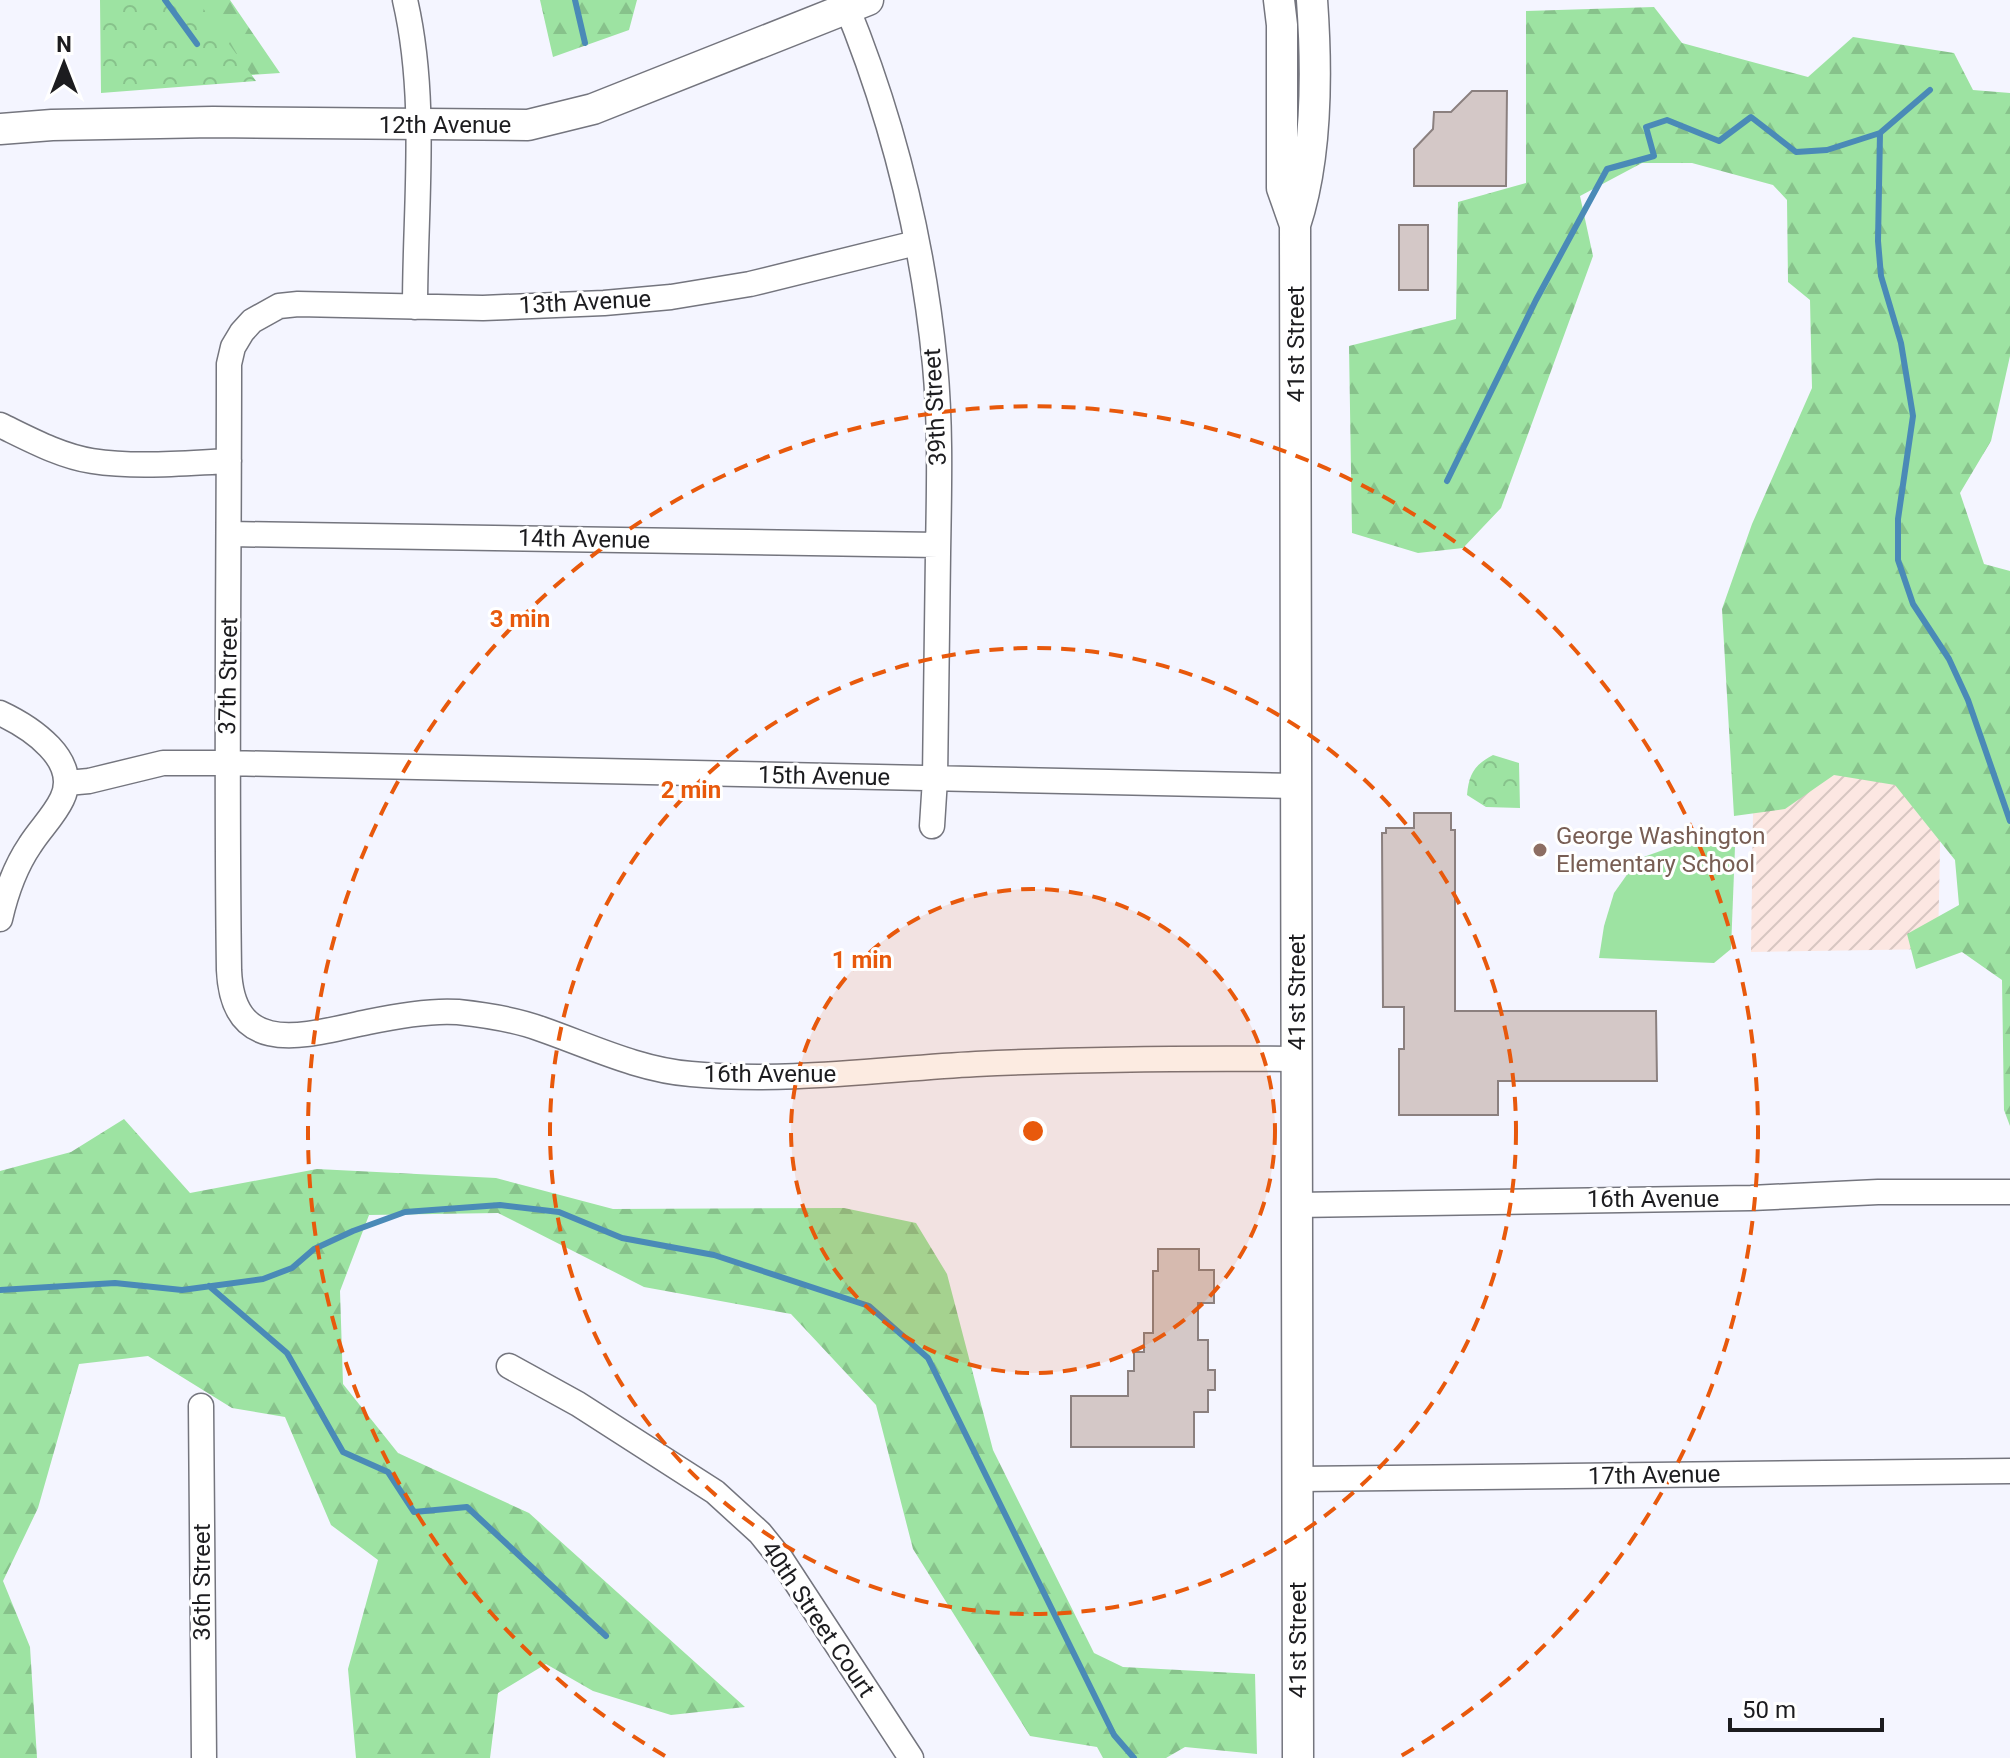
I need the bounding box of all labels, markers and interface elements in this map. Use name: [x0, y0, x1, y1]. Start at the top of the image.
north arrow: [24, 24, 104, 104]
text: N: [56, 32, 72, 57]
street label: 12th Avenue: [379, 111, 511, 139]
street label: 13th Avenue: [518, 285, 652, 319]
street label: 41st Street: [1282, 286, 1310, 402]
street label: 39th Street: [918, 348, 952, 466]
street label: 14th Avenue: [518, 524, 650, 554]
text: 3 min: [490, 605, 550, 633]
street label: 37th Street: [213, 617, 243, 735]
street label: 15th Avenue: [758, 761, 890, 791]
text: 2 min: [661, 776, 721, 804]
place label: George Washington Elementary School: [1556, 822, 1766, 878]
marker: George Washington Elementary School: [1531, 841, 1549, 859]
street label: 41st Street: [1283, 934, 1311, 1050]
text: 1 min: [832, 946, 892, 974]
street label: 16th Avenue: [704, 1060, 836, 1088]
centre of rings: [1019, 1117, 1047, 1145]
street label: 16th Avenue: [1587, 1185, 1719, 1213]
street label: 17th Avenue: [1588, 1460, 1720, 1490]
street label: 36th Street: [188, 1523, 216, 1641]
street label: 40th Street Court: [755, 1536, 881, 1703]
street label: 41st Street: [1284, 1582, 1312, 1698]
scale bar: [1730, 1682, 1882, 1732]
text: 50 m: [1742, 1696, 1796, 1724]

